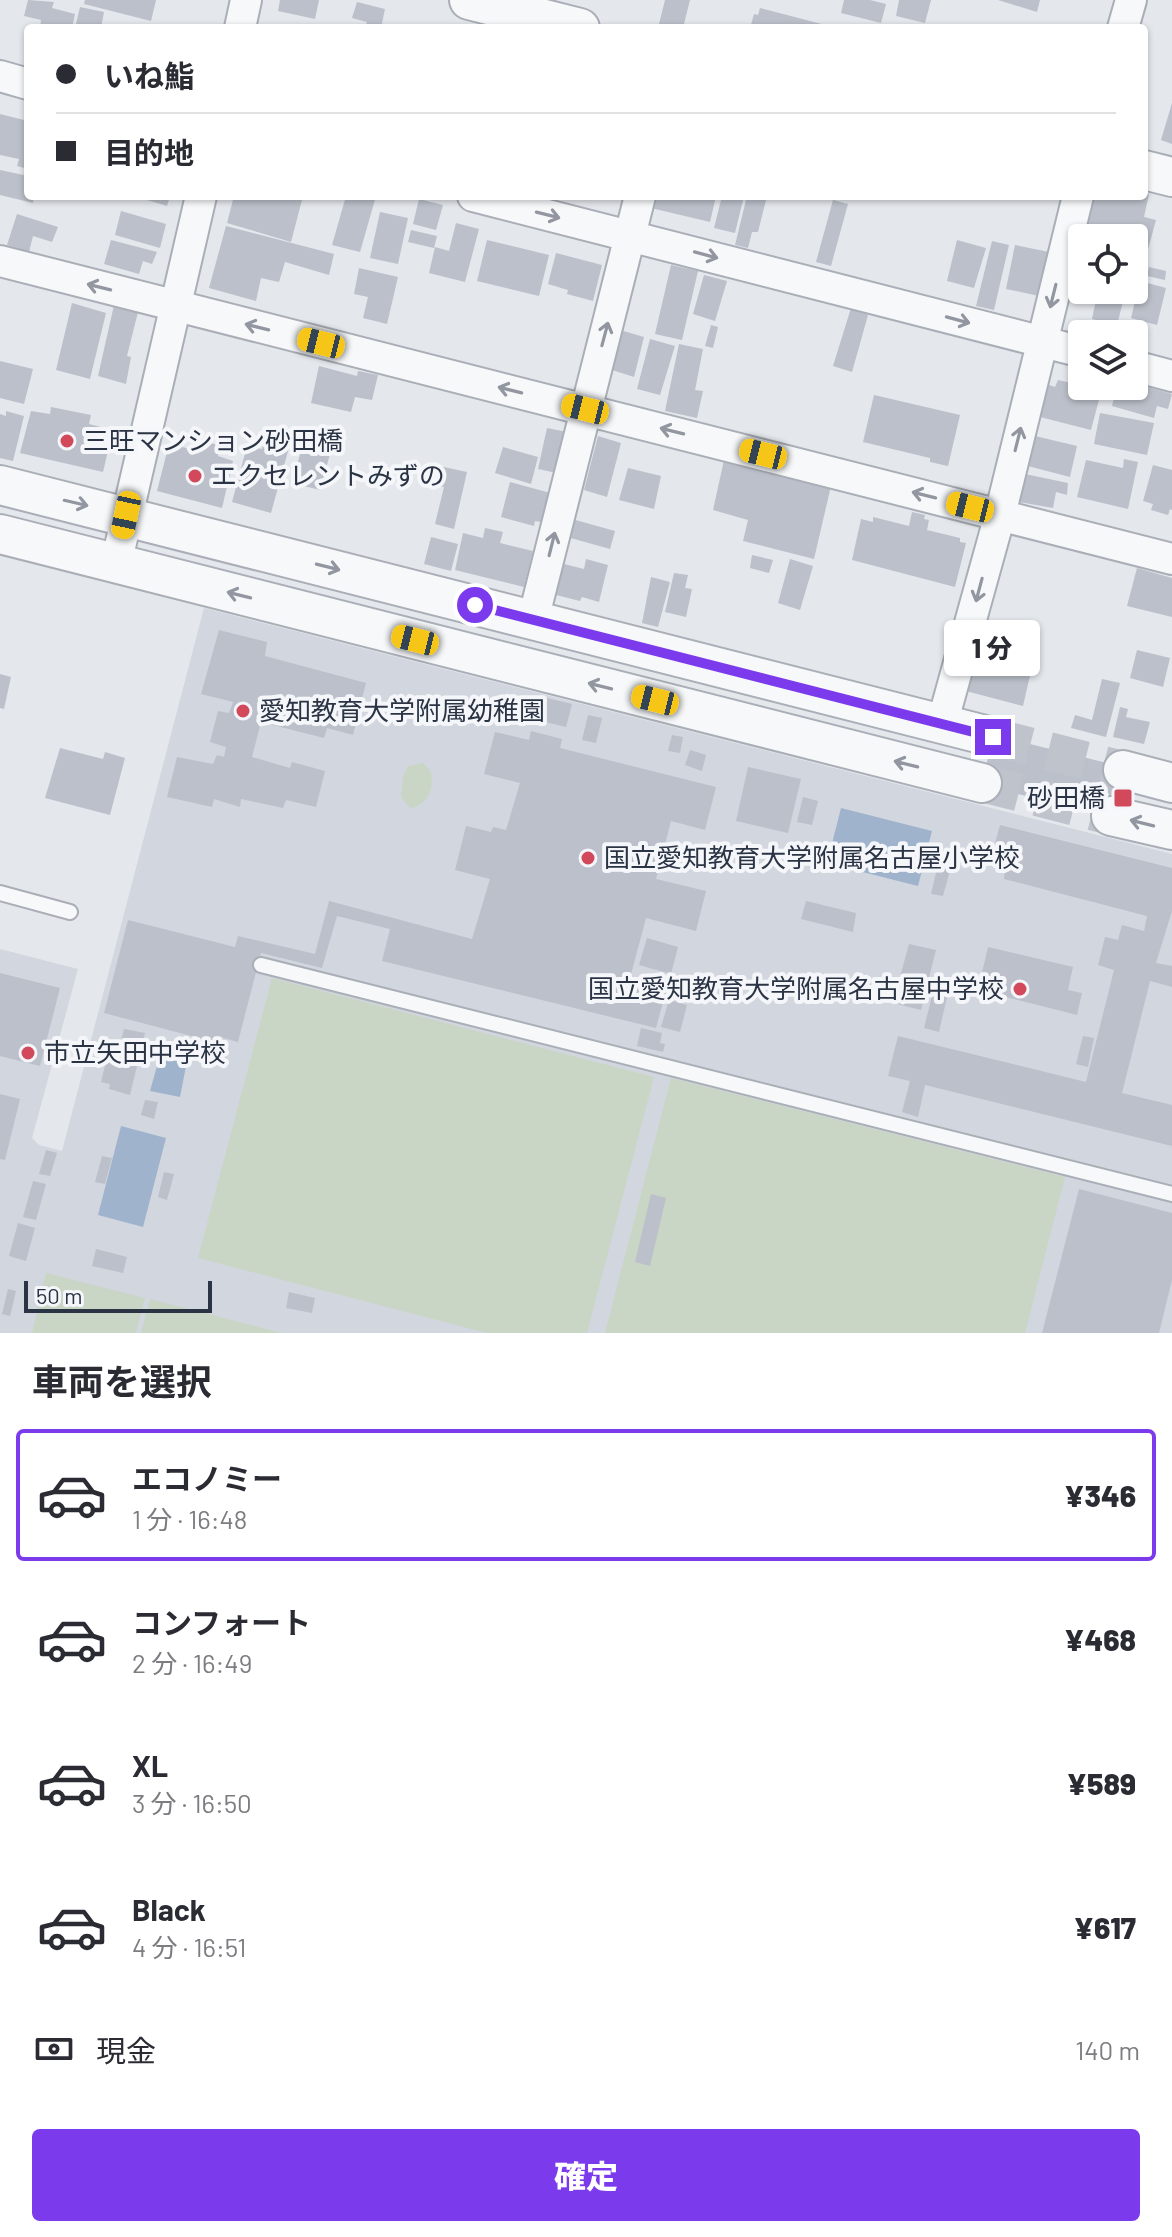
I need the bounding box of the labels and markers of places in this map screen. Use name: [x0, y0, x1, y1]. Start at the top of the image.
place label: 三旺マンション砂田橋: [83, 424, 343, 455]
marker: 三旺マンション砂田橋: [58, 432, 76, 450]
place label: エクセレントみずの: [211, 459, 445, 490]
marker: エクセレントみずの: [186, 467, 204, 485]
place label: 愛知教育大学附属幼稚園: [259, 694, 545, 725]
marker: 愛知教育大学附属幼稚園: [234, 702, 252, 720]
place label: 砂田橋: [1027, 781, 1105, 812]
marker: 砂田橋: [1112, 787, 1134, 809]
place label: 国立愛知教育大学附属名古屋小学校: [604, 841, 1020, 872]
marker: 国立愛知教育大学附属名古屋小学校: [579, 849, 597, 867]
place label: 国立愛知教育大学附属名古屋中学校: [588, 972, 1004, 1003]
marker: 国立愛知教育大学附属名古屋中学校: [1011, 980, 1029, 998]
place label: 市立矢田中学校: [44, 1036, 226, 1067]
marker: 市立矢田中学校: [19, 1044, 37, 1062]

